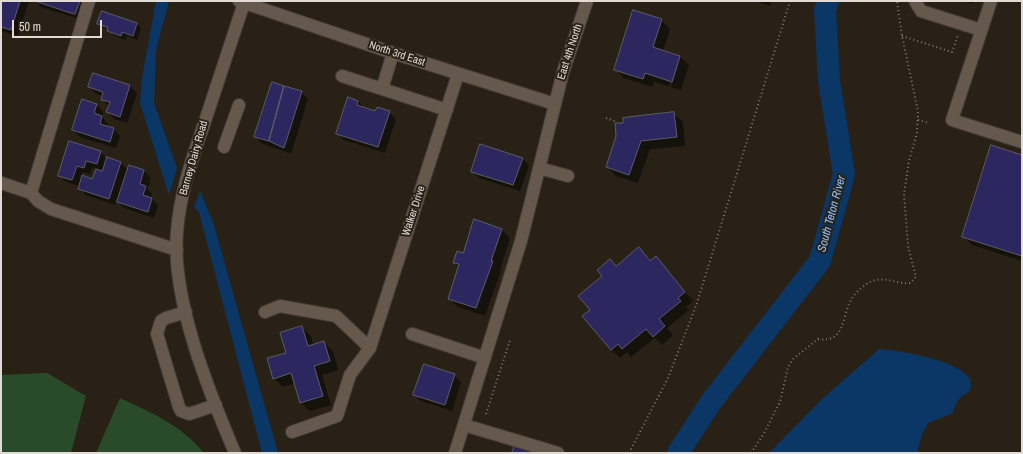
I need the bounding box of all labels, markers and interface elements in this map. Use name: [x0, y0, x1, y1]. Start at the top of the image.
scale bar: [14, 12, 104, 38]
text: 50 m: [19, 19, 41, 35]
street label: East 4th North: [555, 23, 585, 81]
street label: North 3rd East: [367, 39, 427, 69]
street label: Barney Dairy Road: [177, 119, 211, 197]
water label: South Teton River: [815, 174, 849, 254]
street label: Walker Drive: [400, 184, 428, 238]

